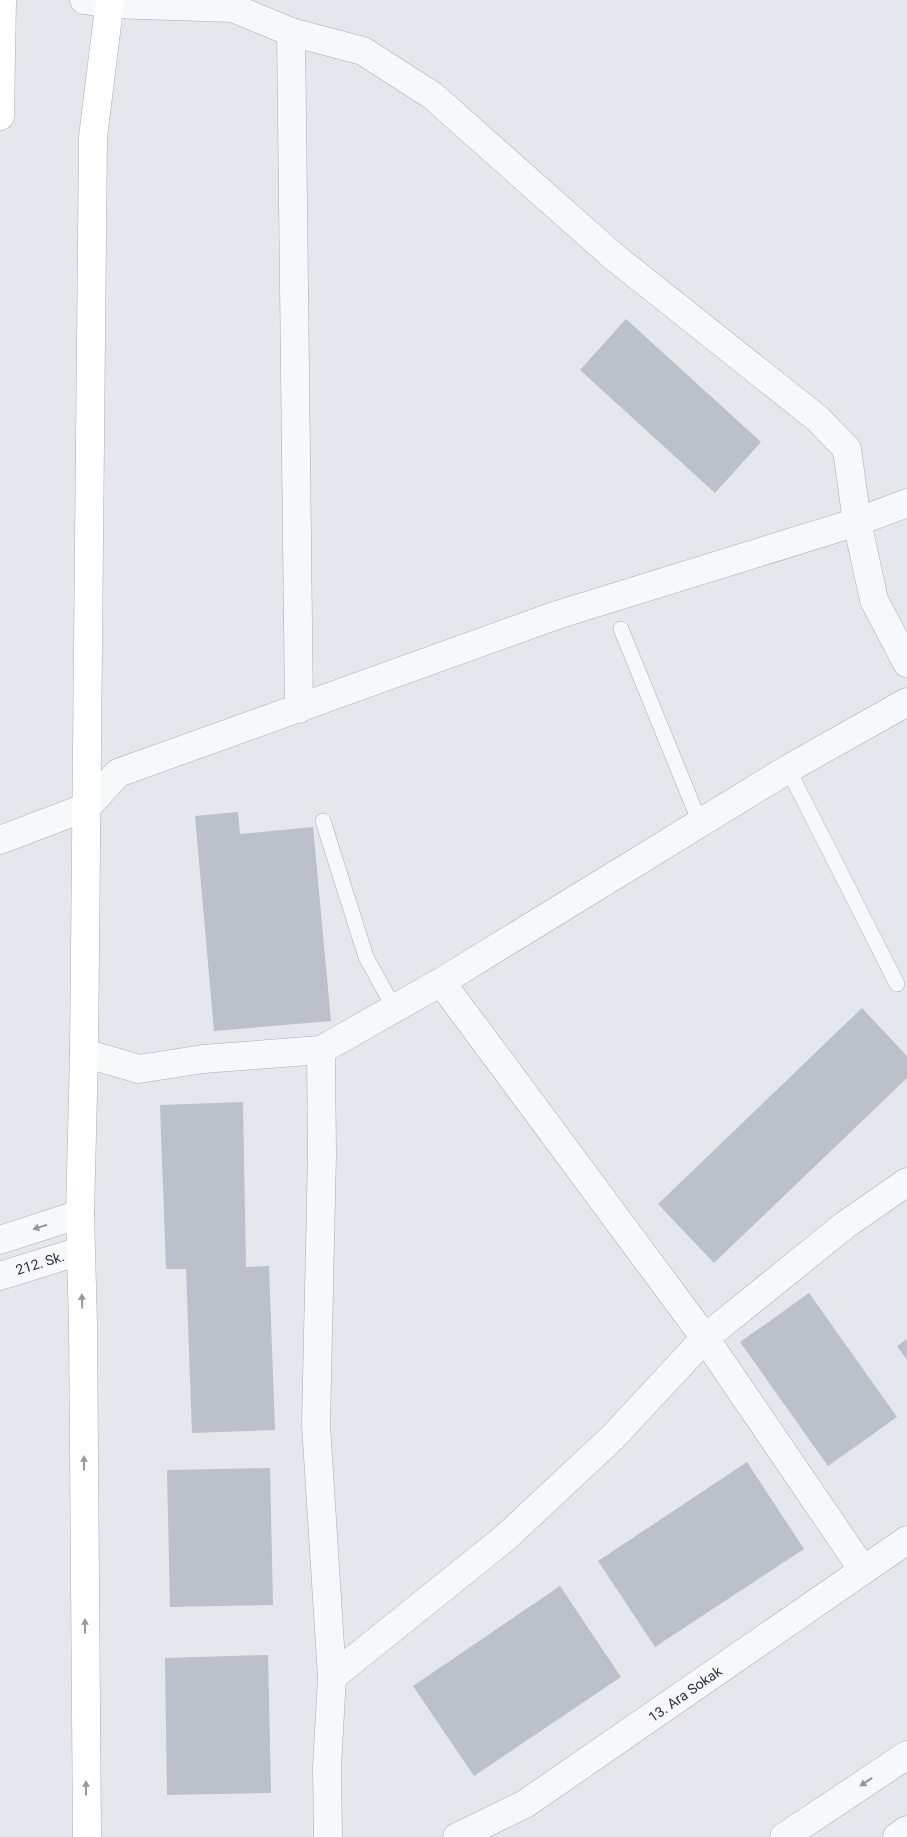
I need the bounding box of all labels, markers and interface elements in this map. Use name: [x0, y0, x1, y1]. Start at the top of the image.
one-way arrow: [32, 1224, 47, 1231]
street label: 212. Sk.: [14, 1248, 66, 1278]
one-way arrow: [77, 1293, 85, 1309]
one-way arrow: [80, 1455, 88, 1471]
one-way arrow: [81, 1618, 89, 1634]
street label: 13. Ara Sokak: [645, 1662, 725, 1725]
one-way arrow: [860, 1778, 873, 1787]
one-way arrow: [82, 1780, 90, 1796]

